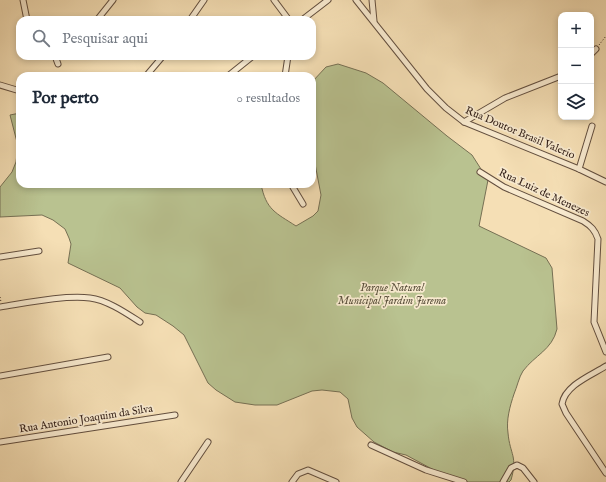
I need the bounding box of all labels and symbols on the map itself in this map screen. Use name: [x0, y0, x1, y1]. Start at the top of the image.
street label: Rua Doutor Brasil Valerio: [463, 103, 577, 163]
street label: Rua Luiz de Menezes: [496, 166, 592, 220]
park label: Parque Natural Municipal Jardim Jurema: [338, 281, 446, 308]
street label: Rua Antonio Joaquim da Silva: [18, 401, 154, 436]

